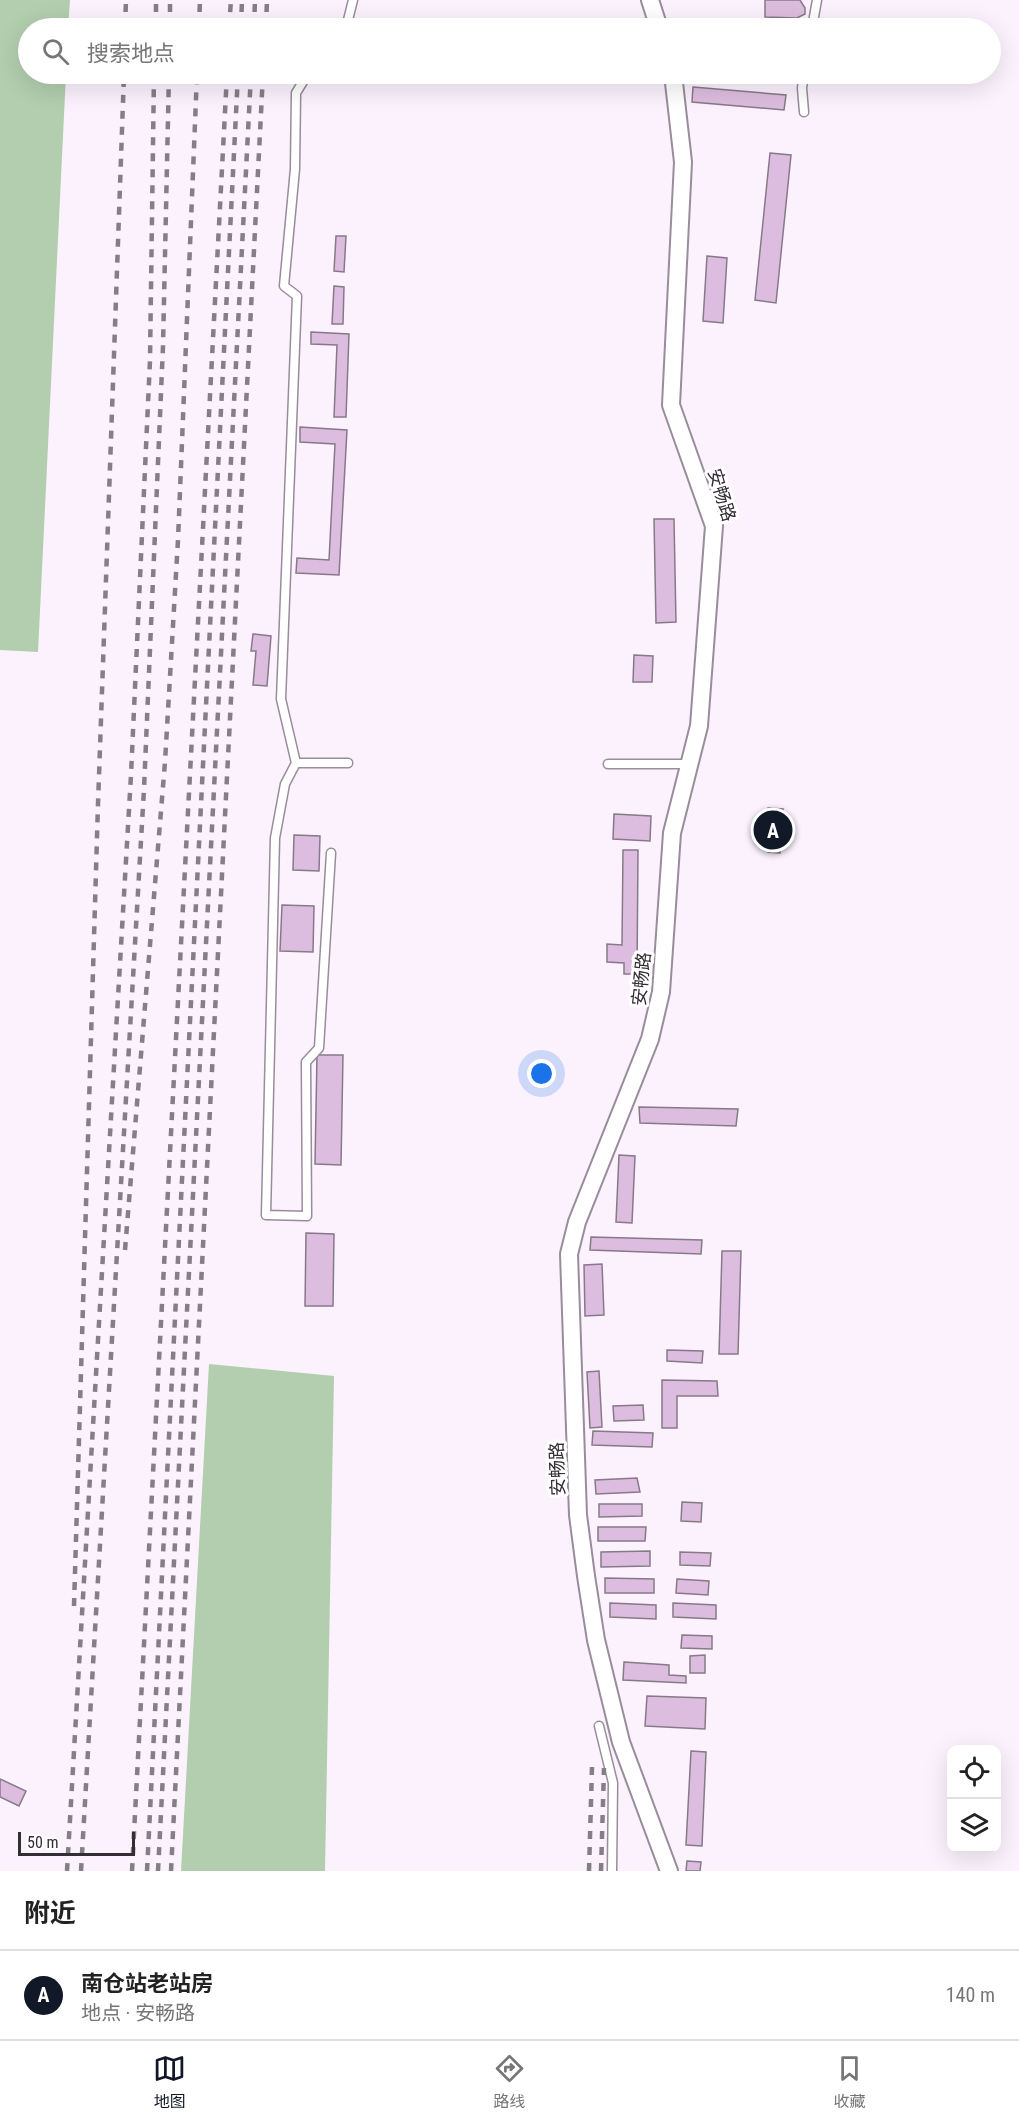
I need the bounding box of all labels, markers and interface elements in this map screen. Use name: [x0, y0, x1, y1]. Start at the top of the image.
search box: [18, 18, 1001, 84]
icon: search: [39, 35, 72, 68]
text: 搜索地点: [87, 41, 175, 66]
street label: 安畅路: [704, 466, 740, 524]
pin: A: [754, 808, 792, 852]
street label: 安畅路: [628, 951, 654, 1007]
your location: [527, 1059, 556, 1088]
street label: 安畅路: [546, 1442, 568, 1496]
map controls: [947, 1745, 1001, 1853]
button: locate: [947, 1745, 1001, 1799]
button: layers: [947, 1799, 1001, 1853]
scale bar: [18, 1829, 135, 1856]
text: 50 m: [27, 1833, 59, 1852]
text: 附近: [24, 1898, 76, 1928]
text: 南仓站老站房: [81, 1971, 213, 1996]
text: A: [38, 1983, 49, 2007]
text: 140 m: [946, 1983, 995, 2007]
text: 地点 · 安畅路: [81, 2001, 195, 2025]
tab: 地图: [153, 2052, 186, 2112]
tab: 路线: [493, 2052, 526, 2112]
tab: 收藏: [833, 2052, 866, 2112]

